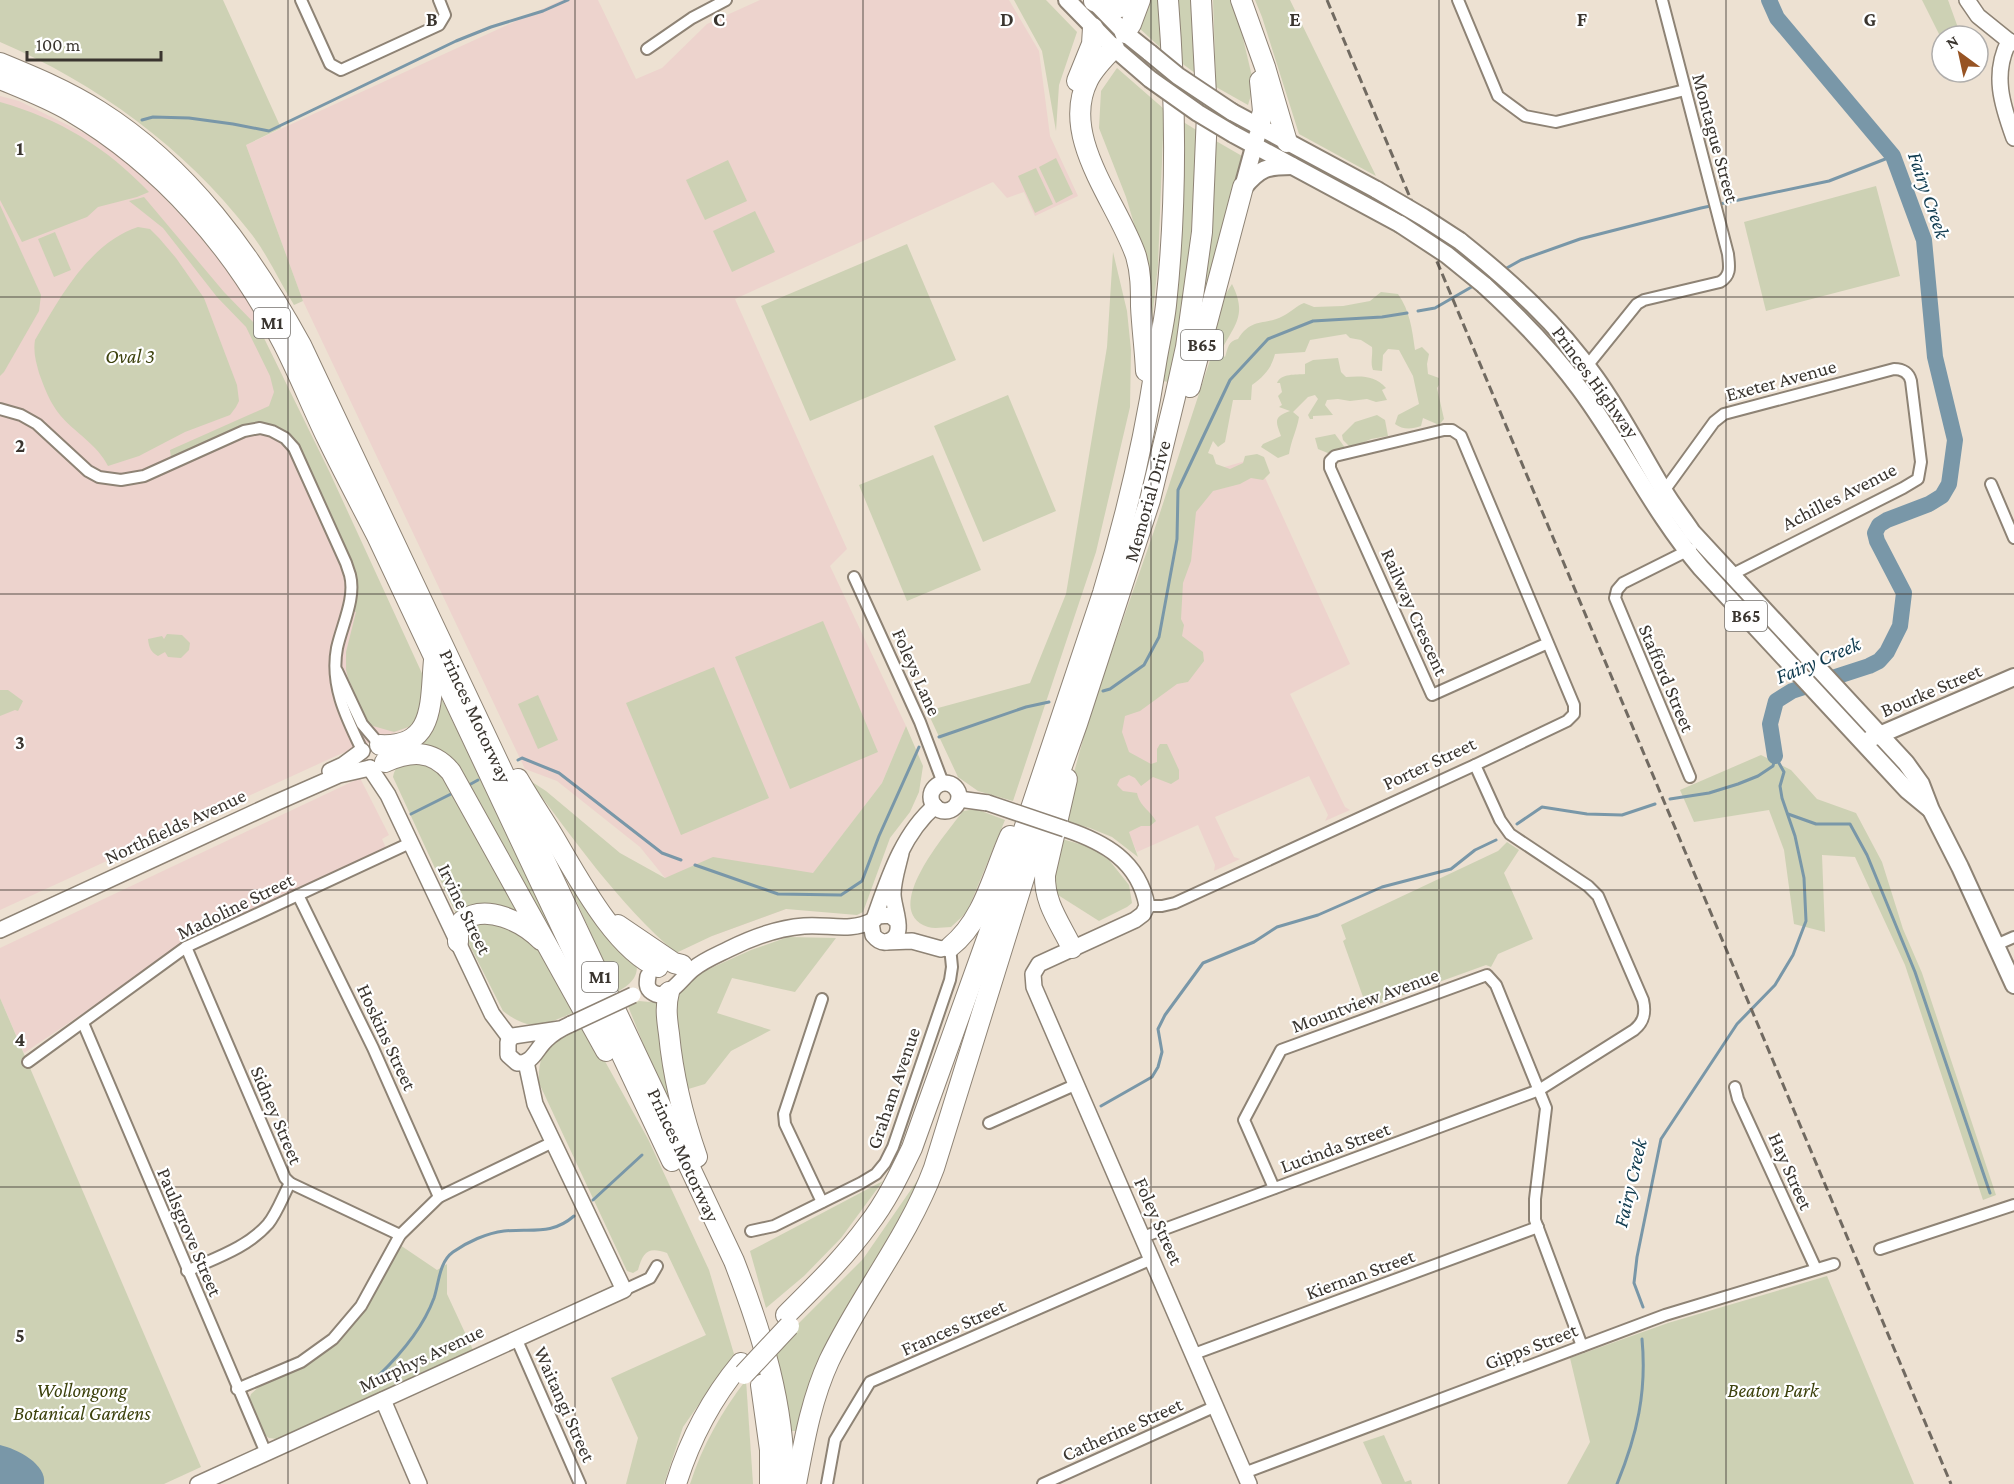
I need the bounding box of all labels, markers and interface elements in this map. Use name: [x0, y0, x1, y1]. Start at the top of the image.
text: B: [426, 8, 438, 30]
text: C: [713, 8, 725, 30]
text: D: [1000, 8, 1014, 30]
text: E: [1289, 8, 1301, 30]
text: F: [1577, 8, 1588, 30]
text: G: [1864, 8, 1877, 30]
scale bar: [27, 24, 160, 62]
north arrow: [1930, 24, 1990, 84]
text: N: [1943, 32, 1961, 52]
text: 100 m: [36, 35, 81, 55]
street label: Montague Street: [1687, 71, 1744, 206]
text: 1: [16, 137, 24, 159]
water label: Fairy Creek: [1903, 148, 1955, 242]
road number: M1: [254, 308, 290, 338]
street label: Princes Highway: [1547, 322, 1645, 444]
road number: B65: [1181, 330, 1223, 360]
park label: Oval 3: [105, 345, 155, 367]
street label: Exeter Avenue: [1723, 355, 1839, 405]
text: 2: [15, 434, 25, 456]
street label: Memorial Drive: [1119, 437, 1175, 564]
street label: Achilles Avenue: [1778, 458, 1900, 534]
street label: Railway Crescent: [1376, 545, 1453, 680]
road number: B65: [1725, 601, 1767, 631]
street label: Stafford Street: [1634, 621, 1700, 735]
street label: Foleys Lane: [887, 625, 946, 719]
water label: Fairy Creek: [1772, 631, 1865, 689]
street label: Princes Motorway: [435, 646, 517, 787]
street label: Bourke Street: [1877, 659, 1985, 721]
text: 3: [15, 731, 25, 753]
street label: Porter Street: [1379, 732, 1479, 794]
street label: Northfields Avenue: [101, 784, 249, 868]
street label: Irvine Street: [434, 860, 496, 958]
street label: Madoline Street: [173, 868, 297, 944]
road number: M1: [582, 962, 618, 992]
street label: Mountview Avenue: [1288, 963, 1442, 1037]
street label: Hoskins Street: [353, 980, 421, 1094]
street label: Graham Avenue: [862, 1024, 924, 1152]
text: 4: [15, 1028, 26, 1050]
street label: Sidney Street: [246, 1063, 308, 1168]
street label: Princes Motorway: [643, 1085, 725, 1226]
street label: Lucinda Street: [1277, 1117, 1393, 1177]
street label: Hay Street: [1763, 1129, 1818, 1214]
water label: Fairy Creek: [1608, 1136, 1652, 1230]
street label: Paulsgrove Street: [152, 1164, 227, 1300]
street label: Foley Street: [1129, 1174, 1188, 1269]
street label: Kiernan Street: [1303, 1244, 1418, 1304]
street label: Frances Street: [897, 1294, 1009, 1360]
street label: Gipps Street: [1482, 1318, 1581, 1375]
street label: Murphys Avenue: [355, 1319, 487, 1397]
text: 5: [15, 1324, 25, 1346]
street label: Waitangi Street: [529, 1343, 600, 1466]
park label: Wollongong Botanical Gardens: [13, 1379, 151, 1424]
park label: Beaton Park: [1728, 1379, 1820, 1401]
street label: Catherine Street: [1058, 1392, 1186, 1465]

